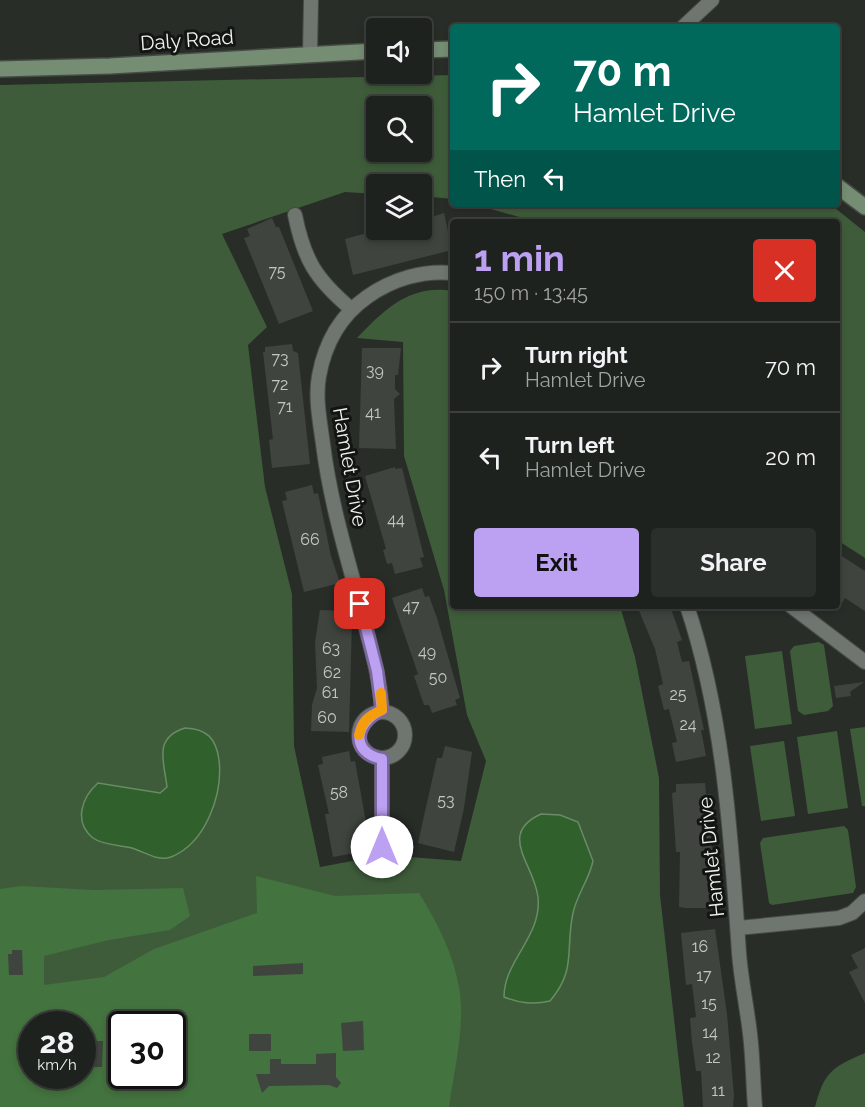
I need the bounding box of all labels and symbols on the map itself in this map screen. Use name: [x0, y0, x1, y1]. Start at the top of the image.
street label: Daly Road: [139, 25, 235, 55]
house number: 75: [268, 262, 286, 281]
house number: 73: [271, 349, 289, 368]
house number: 39: [366, 361, 384, 380]
house number: 72: [272, 375, 288, 394]
house number: 71: [277, 397, 293, 416]
house number: 41: [365, 403, 381, 422]
street label: Hamlet Drive: [328, 406, 372, 529]
house number: 44: [387, 510, 405, 529]
house number: 66: [300, 530, 320, 549]
pin: [334, 578, 385, 629]
house number: 47: [402, 597, 420, 616]
house number: 63: [322, 639, 340, 658]
house number: 49: [418, 642, 436, 661]
house number: 62: [323, 663, 341, 682]
house number: 50: [429, 668, 447, 687]
house number: 61: [322, 683, 338, 702]
house number: 25: [669, 685, 687, 704]
house number: 60: [317, 708, 337, 727]
house number: 24: [679, 715, 697, 734]
house number: 58: [330, 783, 348, 802]
house number: 53: [437, 791, 455, 810]
street label: Hamlet Drive: [693, 796, 729, 918]
position arrow: [350, 815, 414, 879]
house number: 16: [692, 937, 708, 956]
house number: 17: [696, 966, 712, 985]
house number: 15: [701, 994, 717, 1013]
speed limit sign: 30: [108, 1011, 186, 1089]
house number: 14: [702, 1023, 718, 1042]
house number: 12: [705, 1048, 721, 1067]
house number: 11: [711, 1081, 725, 1100]

